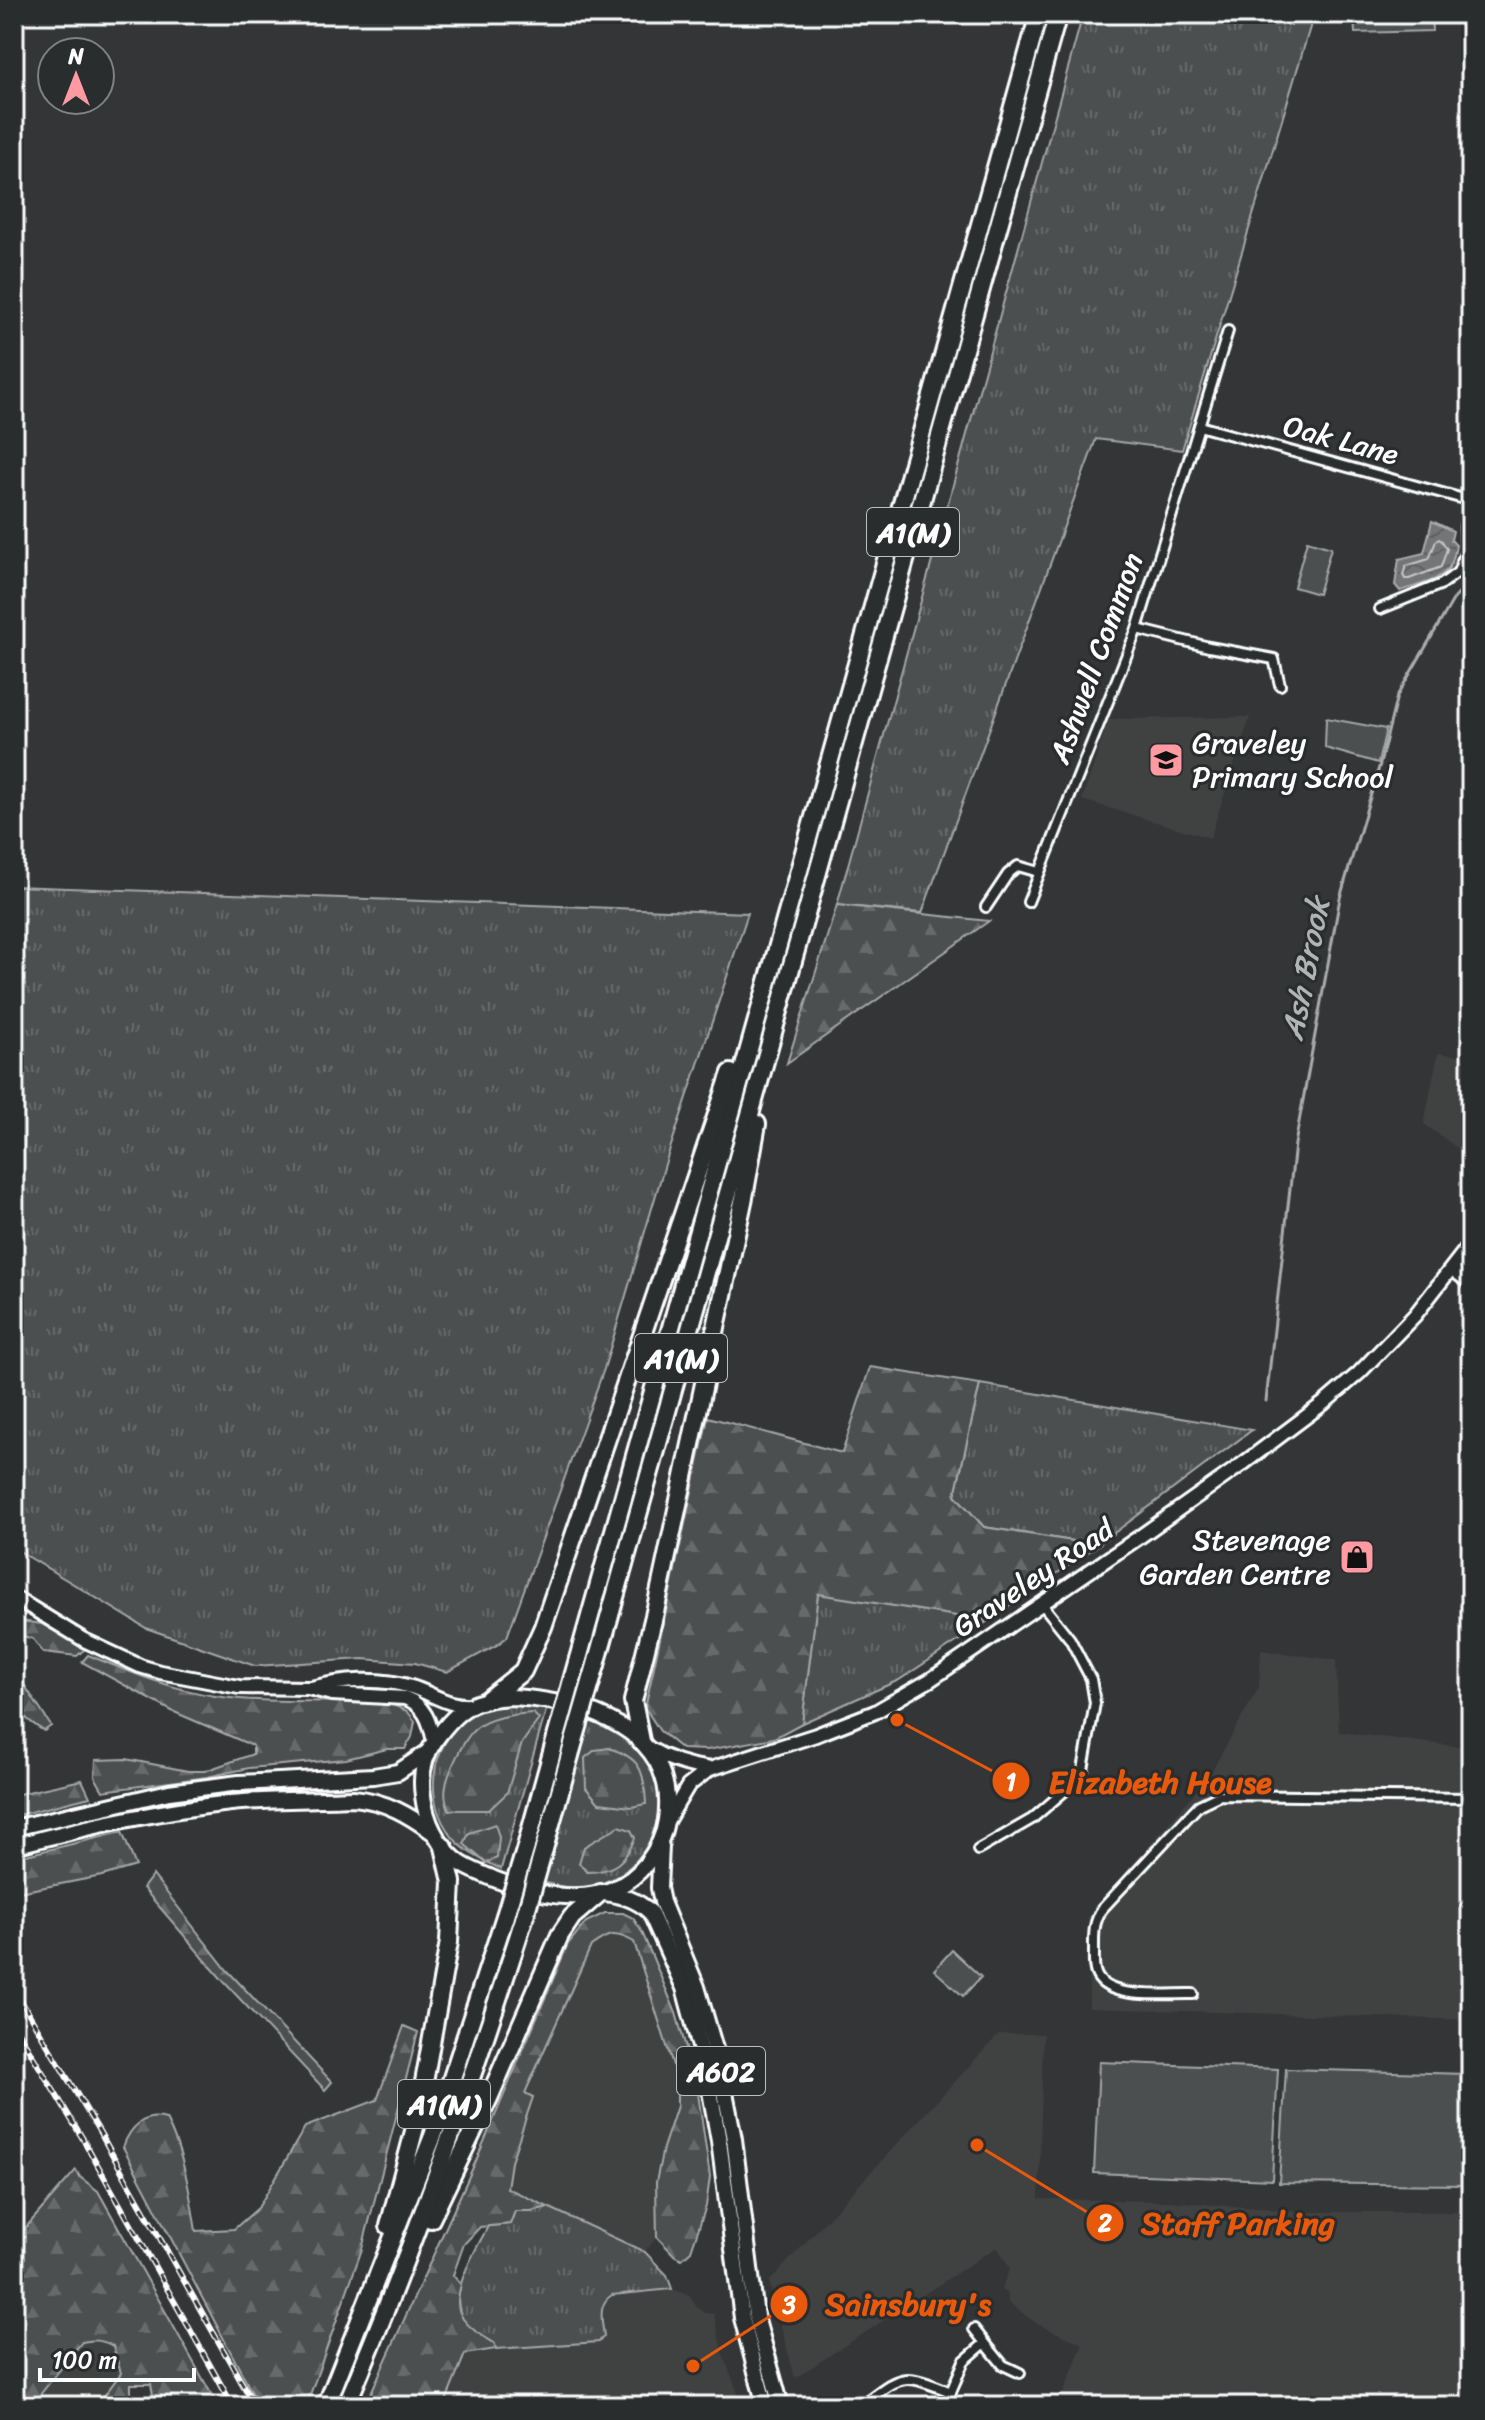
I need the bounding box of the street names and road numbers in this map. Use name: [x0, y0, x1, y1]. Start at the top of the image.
street label: Oak Lane: [1277, 399, 1405, 481]
road number: A1(M): [867, 508, 959, 556]
street label: Ashwell Common: [1032, 545, 1159, 772]
road number: A1(M): [635, 1334, 727, 1382]
street label: Graveley Road: [941, 1502, 1127, 1652]
road number: A602: [677, 2047, 765, 2095]
road number: A1(M): [398, 2080, 490, 2128]

